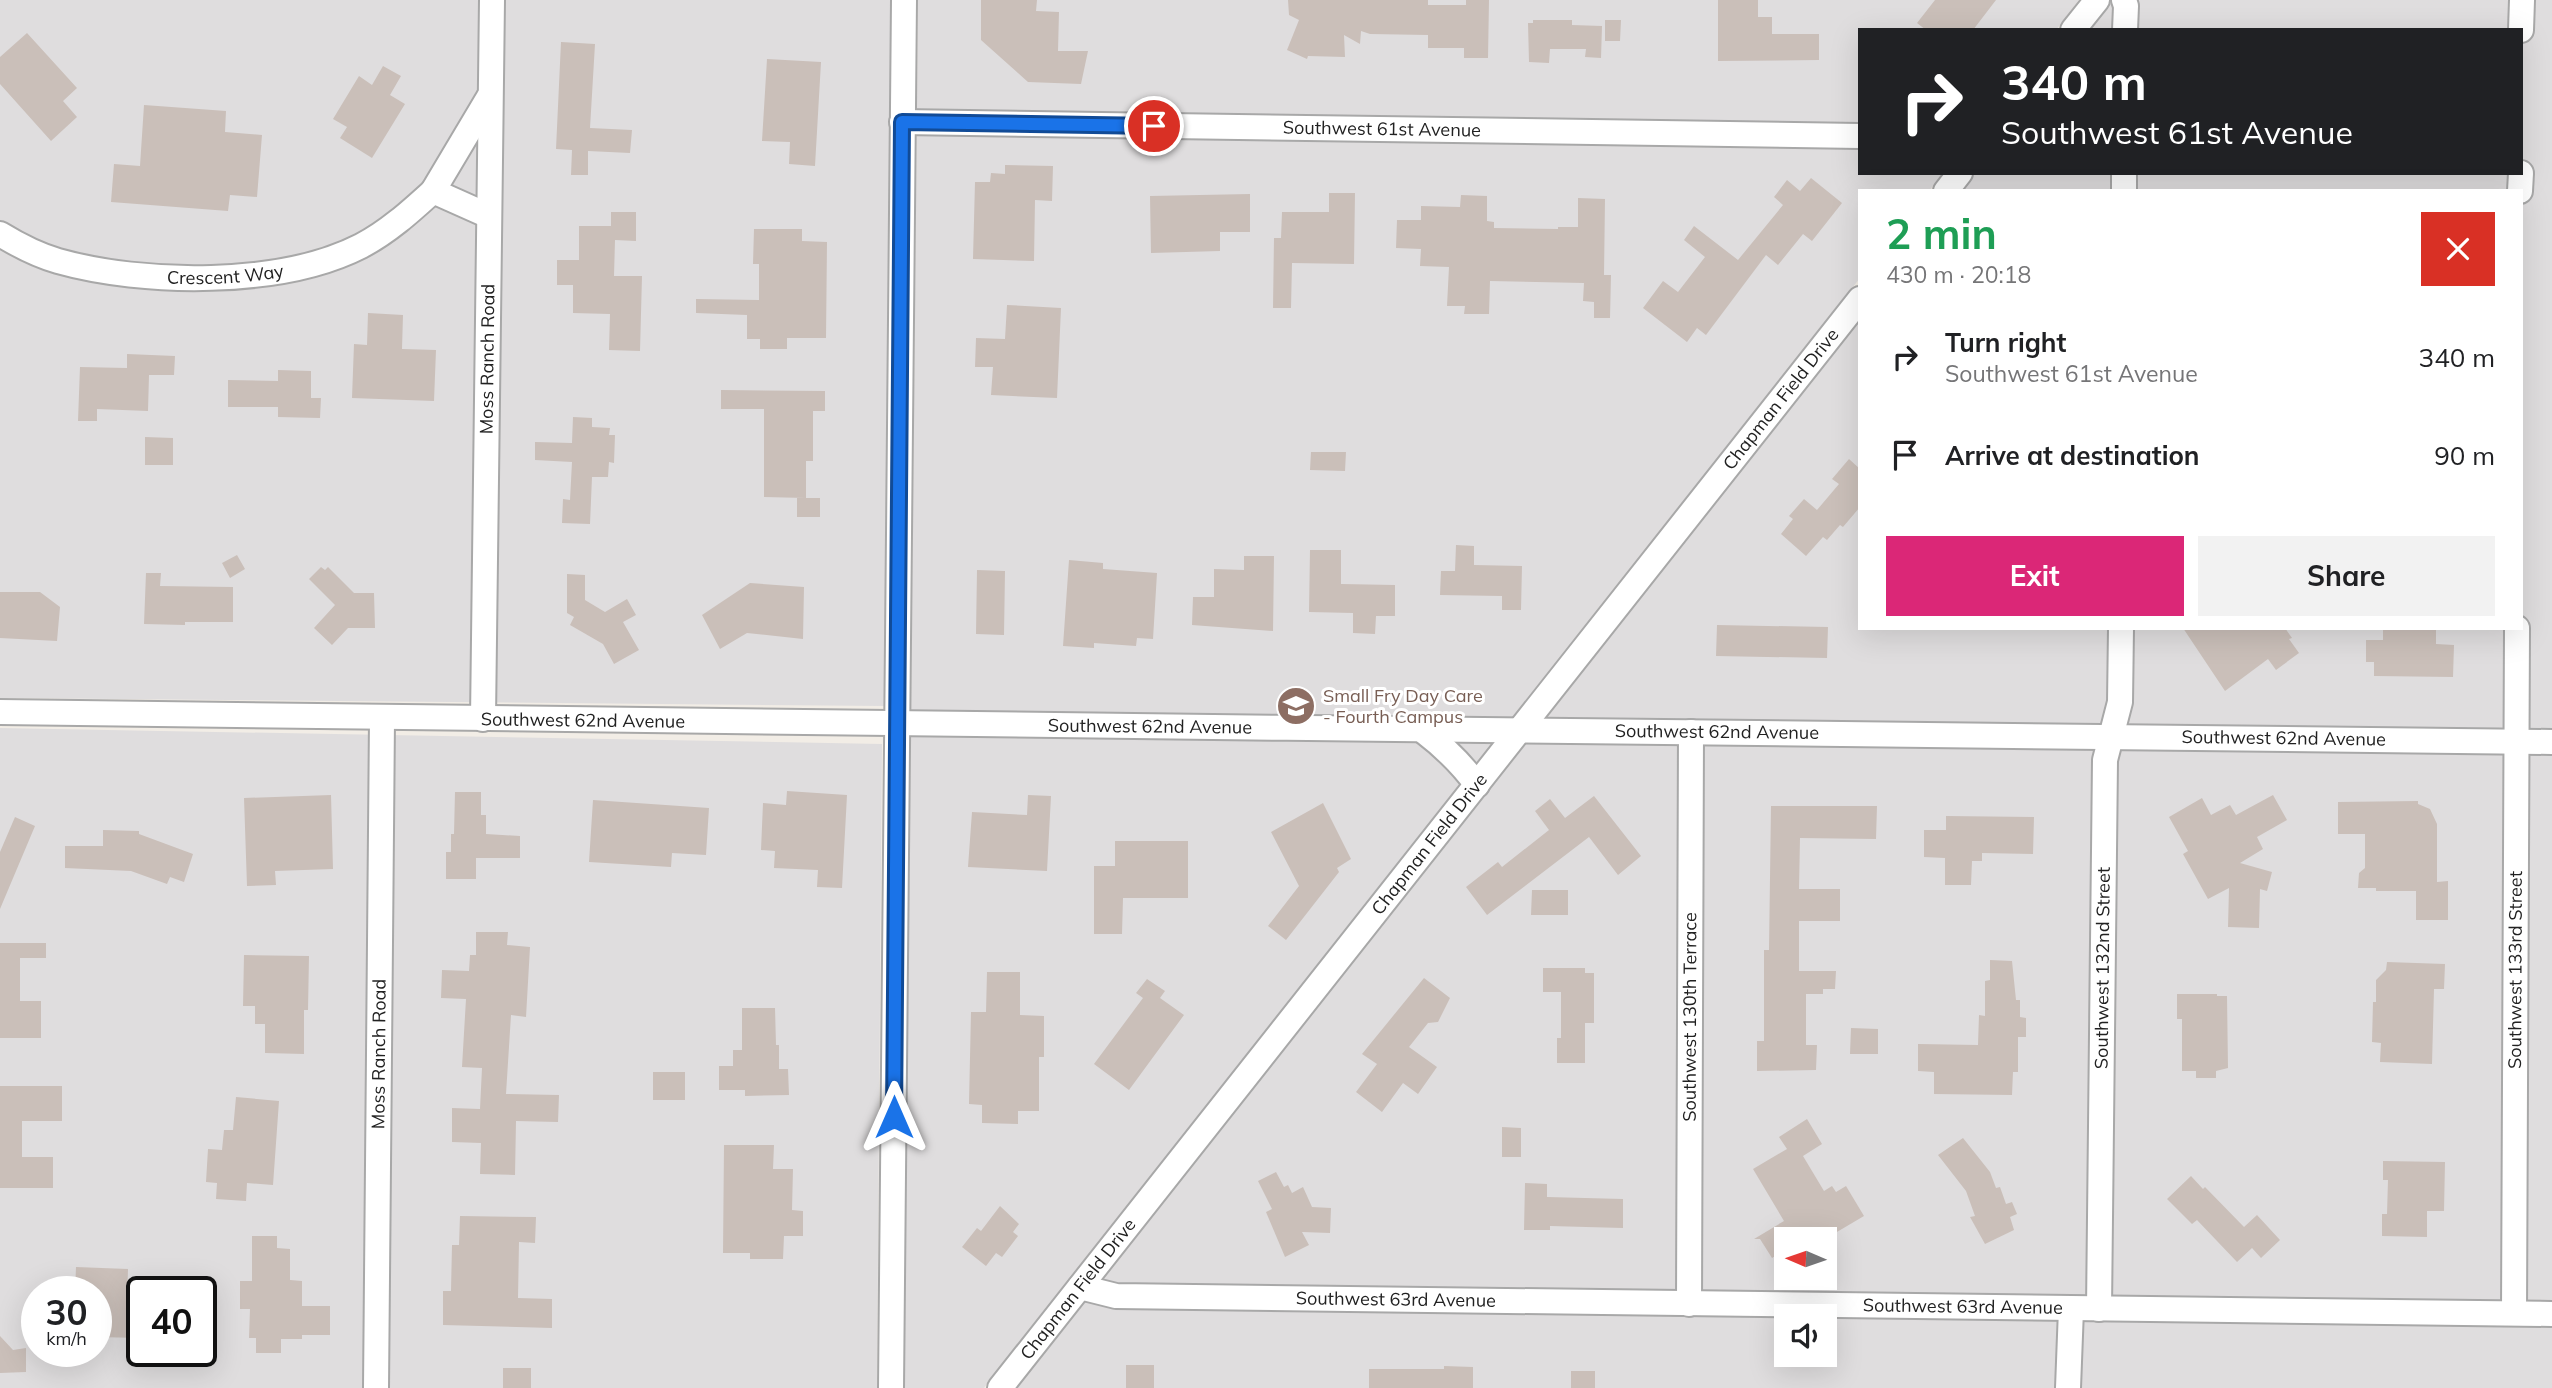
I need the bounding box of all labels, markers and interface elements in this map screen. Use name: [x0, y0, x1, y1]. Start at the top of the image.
text: 340 m: [2001, 51, 2147, 112]
icon: right: [1886, 56, 1977, 147]
pin: [1124, 96, 1184, 156]
icon: arrive: [1135, 107, 1173, 145]
text: Southwest 61st Avenue: [2001, 112, 2353, 152]
street label: Southwest 61st Avenue: [1283, 116, 1481, 141]
text: 2 min: [1886, 207, 1997, 260]
button: close: [2421, 212, 2495, 286]
street label: Crescent Way: [167, 259, 286, 289]
text: 430 m · 20:18: [1886, 260, 2031, 289]
street label: Moss Ranch Road: [475, 284, 499, 434]
street label: Chapman Field Drive: [1718, 323, 1843, 474]
text: Turn right: [1945, 326, 2066, 359]
icon: right: [1886, 338, 1924, 376]
text: 340 m: [2419, 341, 2495, 374]
text: Southwest 61st Avenue: [1945, 359, 2198, 388]
icon: arrive: [1886, 436, 1924, 474]
text: Arrive at destination: [1945, 439, 2200, 472]
text: 90 m: [2434, 439, 2495, 472]
button: Exit: [1886, 536, 2184, 616]
button: Share: [2198, 536, 2495, 616]
place label: Small Fry Day Care - Fourth Campus: [1323, 684, 1483, 728]
school or university icon: Small Fry Day Care - Fourth Campus: [1275, 685, 1317, 727]
street label: Southwest 62nd Avenue: [481, 707, 685, 733]
street label: Southwest 62nd Avenue: [1048, 714, 1252, 739]
street label: Southwest 62nd Avenue: [1615, 719, 1819, 744]
street label: Southwest 62nd Avenue: [2182, 725, 2386, 751]
street label: Chapman Field Drive: [1366, 768, 1492, 919]
street label: Southwest 132nd Street: [2090, 867, 2115, 1069]
street label: Southwest 133rd Street: [2503, 871, 2527, 1069]
street label: Southwest 130th Terrace: [1678, 912, 1701, 1122]
street label: Moss Ranch Road: [366, 979, 391, 1129]
position arrow: [857, 1080, 931, 1154]
street label: Chapman Field Drive: [1015, 1213, 1141, 1364]
north arrow: [1774, 1227, 1838, 1290]
map controls: [1774, 1227, 1837, 1367]
speed limit sign: 40: [126, 1276, 217, 1367]
street label: Southwest 63rd Avenue: [1296, 1286, 1496, 1312]
text: 30: [45, 1290, 88, 1334]
street label: Southwest 63rd Avenue: [1863, 1293, 2063, 1319]
button: sound: [1774, 1304, 1837, 1367]
text: km/h: [46, 1327, 87, 1350]

